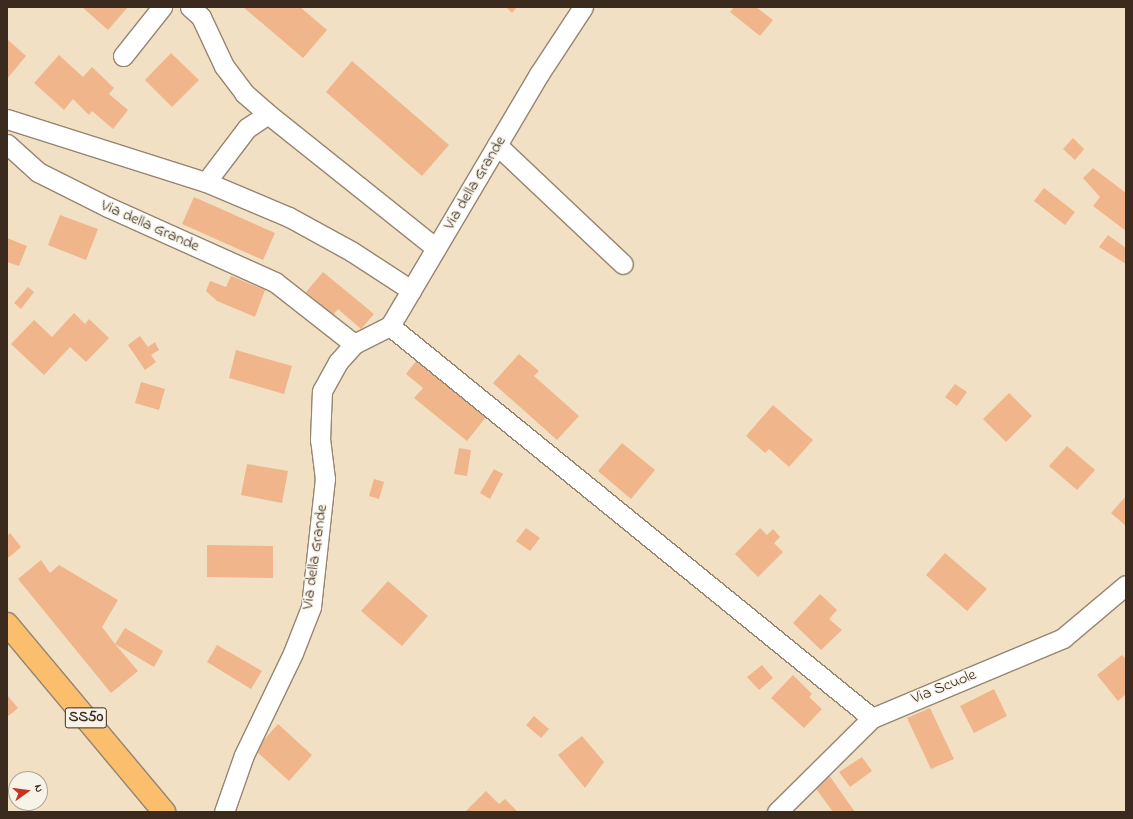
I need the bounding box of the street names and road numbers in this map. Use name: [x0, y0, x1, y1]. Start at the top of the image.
street label: Via della Grande: [440, 133, 510, 233]
street label: Via della Grande: [98, 196, 202, 256]
street label: Via della Grande: [298, 503, 332, 611]
street label: Via Scuole: [909, 665, 979, 709]
road number: SS50: [64, 705, 108, 731]

